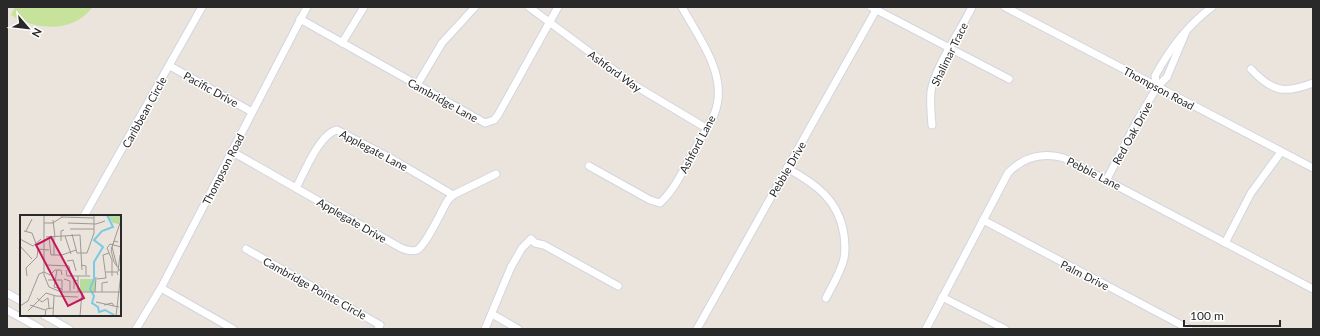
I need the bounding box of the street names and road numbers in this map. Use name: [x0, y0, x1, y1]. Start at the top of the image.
street label: Shalimar Trace: [928, 20, 970, 88]
street label: Ashford Way: [586, 47, 644, 95]
street label: Thompson Road: [1121, 64, 1197, 112]
street label: Pacific Drive: [181, 69, 241, 109]
street label: Caribbean Circle: [119, 74, 169, 150]
street label: Cambridge Lane: [406, 75, 480, 125]
street label: Red Oak Drive: [1109, 99, 1155, 167]
street label: Ashford Lane: [676, 113, 718, 175]
street label: Applegate Lane: [338, 127, 410, 173]
street label: Thompson Road: [199, 131, 247, 207]
street label: Pebble Drive: [766, 139, 808, 199]
street label: Pebble Lane: [1065, 154, 1123, 192]
street label: Applegate Drive: [315, 195, 389, 245]
street label: Cambridge Pointe Circle: [261, 254, 369, 322]
street label: Palm Drive: [1059, 257, 1112, 293]

